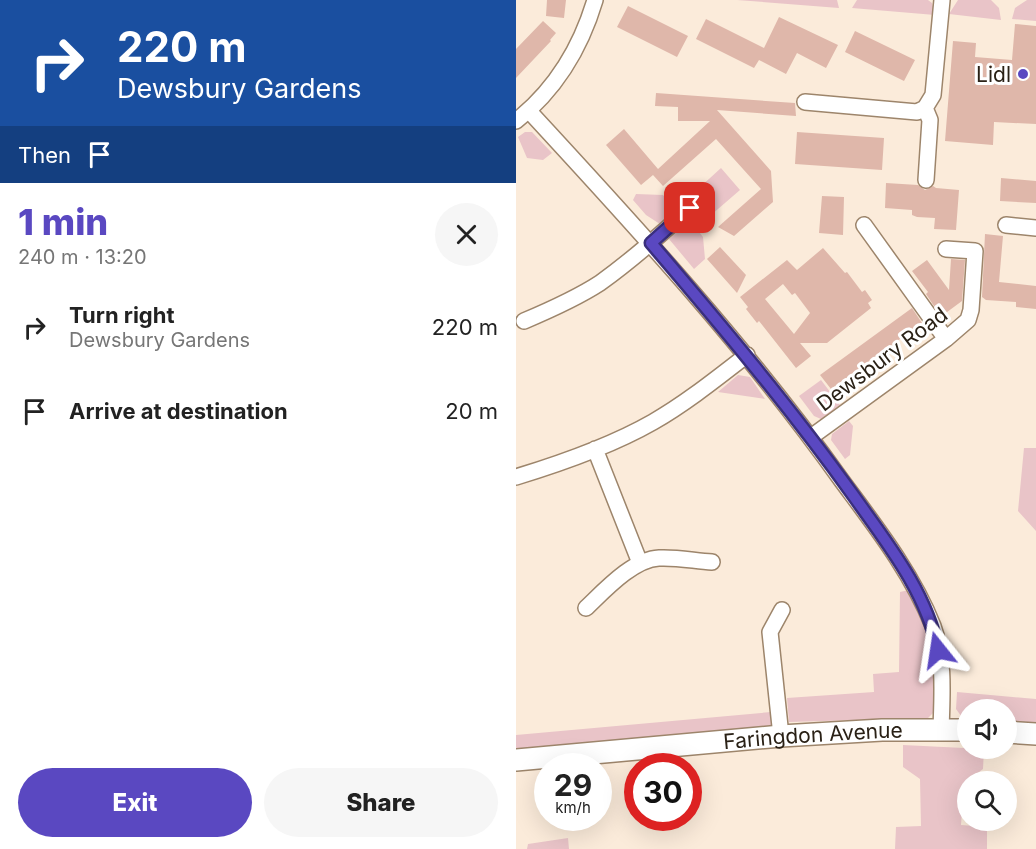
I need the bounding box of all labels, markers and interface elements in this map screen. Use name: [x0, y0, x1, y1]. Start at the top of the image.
text: 220 m: [117, 21, 247, 72]
icon: right: [18, 24, 96, 102]
place label: Lidl: [976, 62, 1011, 87]
marker: Lidl: [1016, 67, 1030, 81]
text: Dewsbury Gardens: [117, 72, 361, 105]
icon: arrive: [83, 138, 116, 171]
text: Then: [18, 142, 71, 168]
pin: [664, 182, 715, 233]
icon: arrive: [673, 191, 706, 224]
text: 1 min: [18, 200, 108, 244]
button: close: [435, 203, 498, 266]
text: 240 m · 13:20: [18, 245, 147, 269]
text: Turn right: [69, 302, 175, 328]
street label: Dewsbury Road: [812, 302, 952, 416]
icon: right: [18, 311, 51, 344]
text: 220 m: [432, 314, 498, 340]
text: Dewsbury Gardens: [69, 328, 250, 352]
icon: arrive: [18, 395, 51, 428]
text: Arrive at destination: [69, 398, 288, 424]
text: 20 m: [445, 398, 498, 424]
position arrow: [906, 618, 970, 682]
map controls: [957, 699, 1017, 831]
button: sound: [957, 699, 1017, 759]
street label: Faringdon Avenue: [722, 718, 903, 754]
speed limit sign: 30: [624, 753, 702, 831]
text: 29: [554, 767, 592, 803]
button: Exit: [18, 768, 252, 837]
button: Share: [264, 768, 498, 837]
button: search: [957, 771, 1017, 831]
text: km/h: [555, 798, 591, 817]

